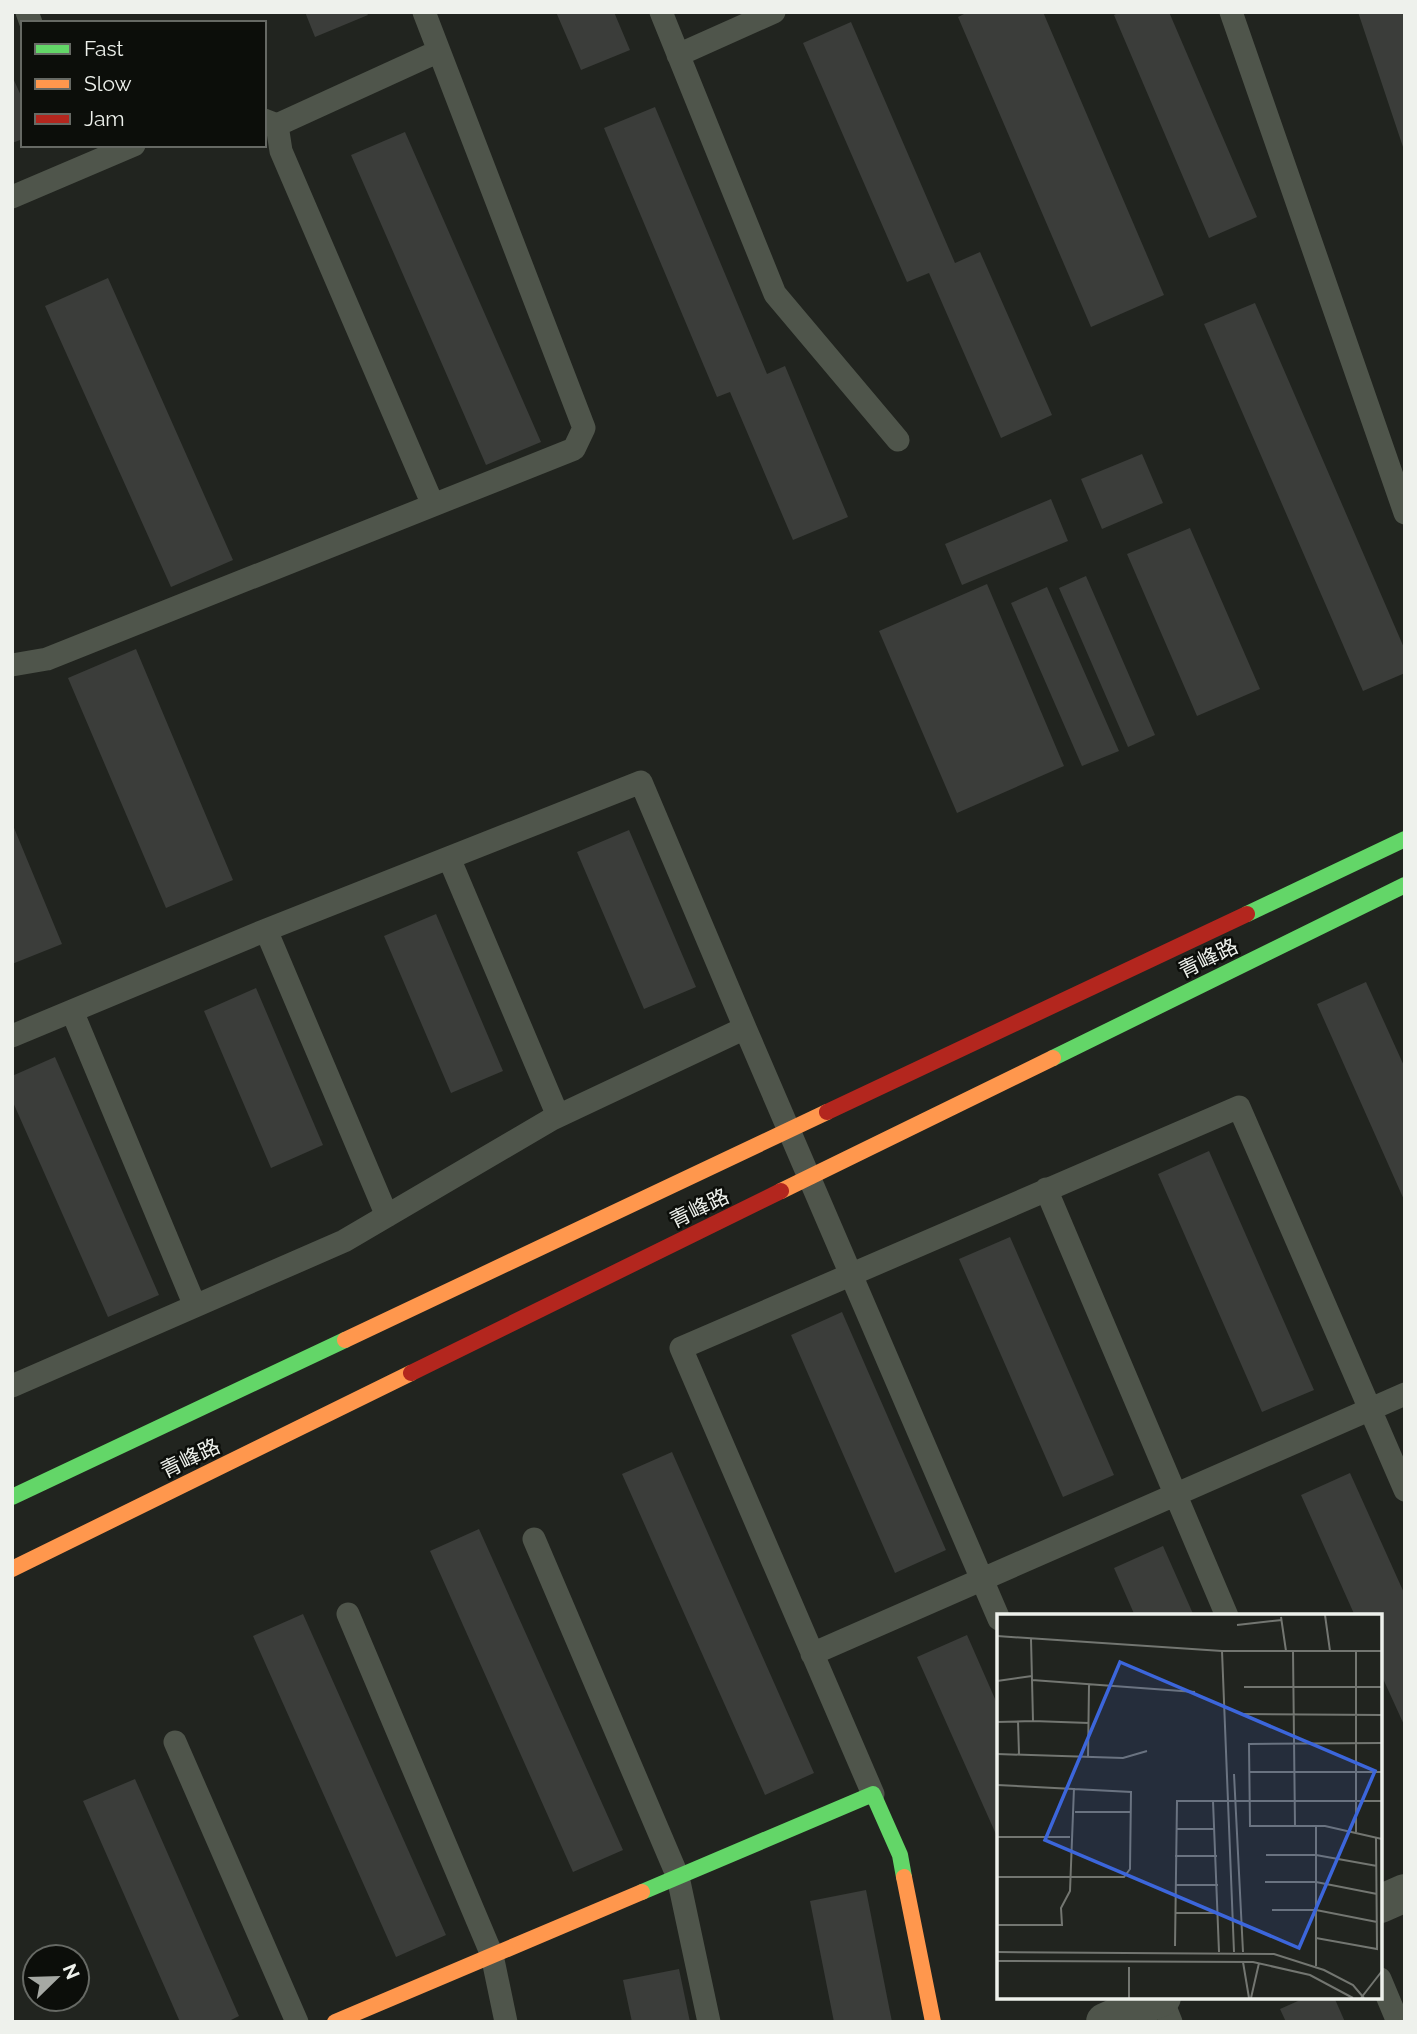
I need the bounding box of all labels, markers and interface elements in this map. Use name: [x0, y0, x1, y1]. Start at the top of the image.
legend: [21, 21, 266, 147]
text: Fast: [84, 36, 124, 61]
text: Slow: [84, 71, 132, 96]
text: Jam: [84, 106, 125, 131]
street label: 青峰路: [1174, 933, 1242, 983]
street label: 青峰路: [665, 1183, 733, 1233]
street label: 青峰路: [156, 1433, 224, 1483]
inset map: [997, 1614, 1382, 1999]
north arrow: [21, 1943, 91, 2013]
text: N: [59, 1960, 85, 1982]

